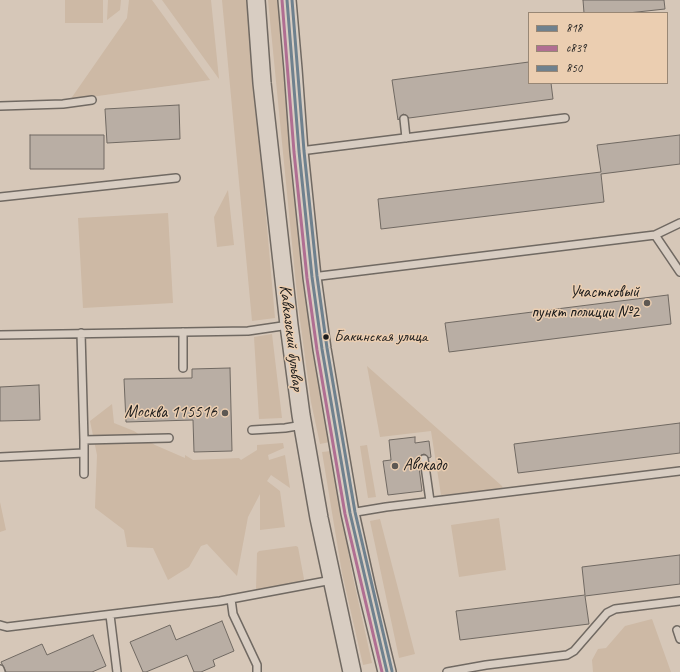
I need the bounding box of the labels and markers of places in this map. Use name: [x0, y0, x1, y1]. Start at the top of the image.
place label: Участковый пункт полиции №2: [531, 283, 639, 323]
marker: Участковый пункт полиции №2: [642, 298, 652, 308]
place label: Бакинская улица: [334, 327, 427, 347]
marker: Бакинская улица: [321, 332, 331, 342]
place label: Москва 115516: [125, 403, 217, 423]
marker: Москва 115516: [220, 408, 230, 418]
place label: Авокадо: [403, 456, 447, 476]
marker: Авокадо: [390, 461, 400, 471]

